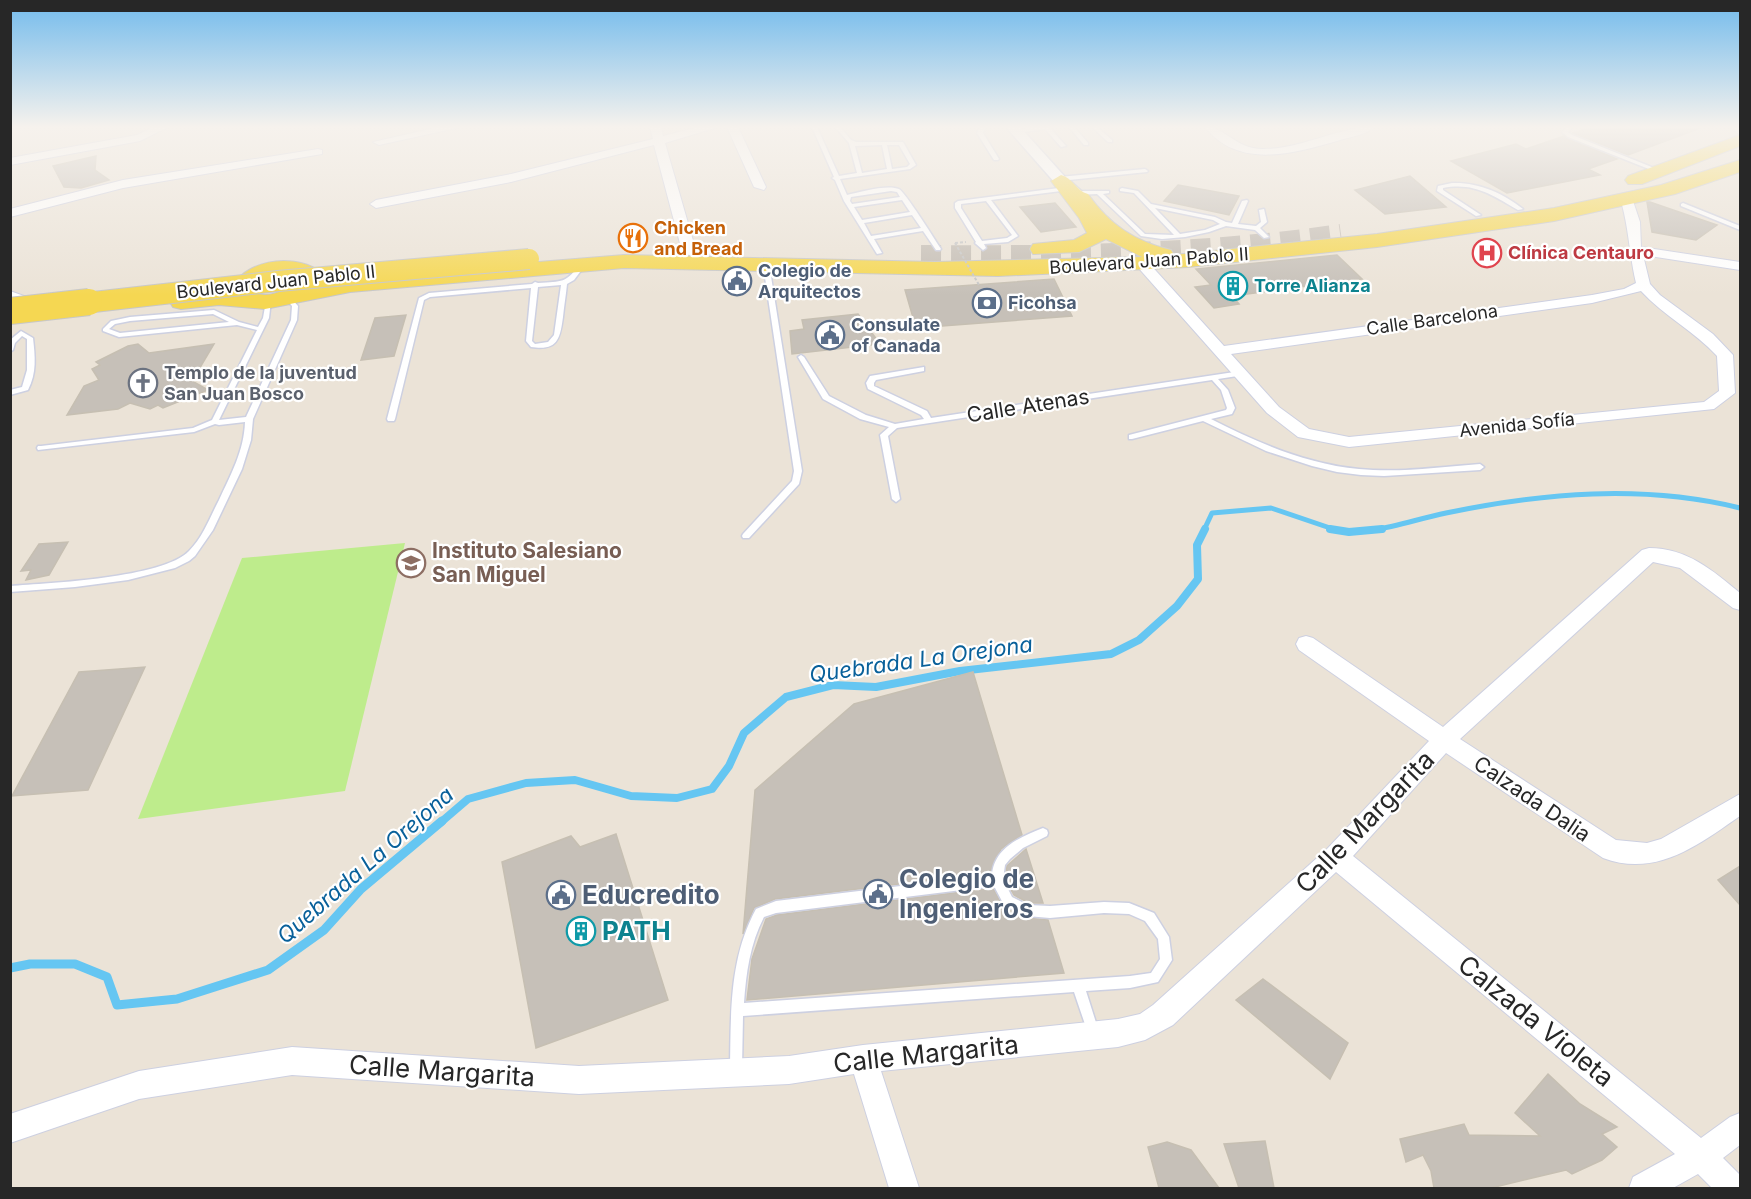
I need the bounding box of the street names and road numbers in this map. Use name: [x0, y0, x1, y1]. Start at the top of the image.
street label: Boulevard Juan Pablo II: [1049, 243, 1249, 278]
street label: Boulevard Juan Pablo II: [176, 261, 376, 302]
street label: Calle Barcelona: [1365, 300, 1499, 339]
street label: Calle Atenas: [965, 383, 1091, 428]
street label: Avenida Sofía: [1458, 408, 1576, 441]
street label: Calle Margarita: [1289, 744, 1441, 899]
street label: Calzada Dalia: [1469, 750, 1595, 847]
street label: Calzada Violeta: [1452, 948, 1620, 1093]
street label: Calle Margarita: [832, 1028, 1020, 1079]
street label: Calle Margarita: [348, 1049, 536, 1092]

